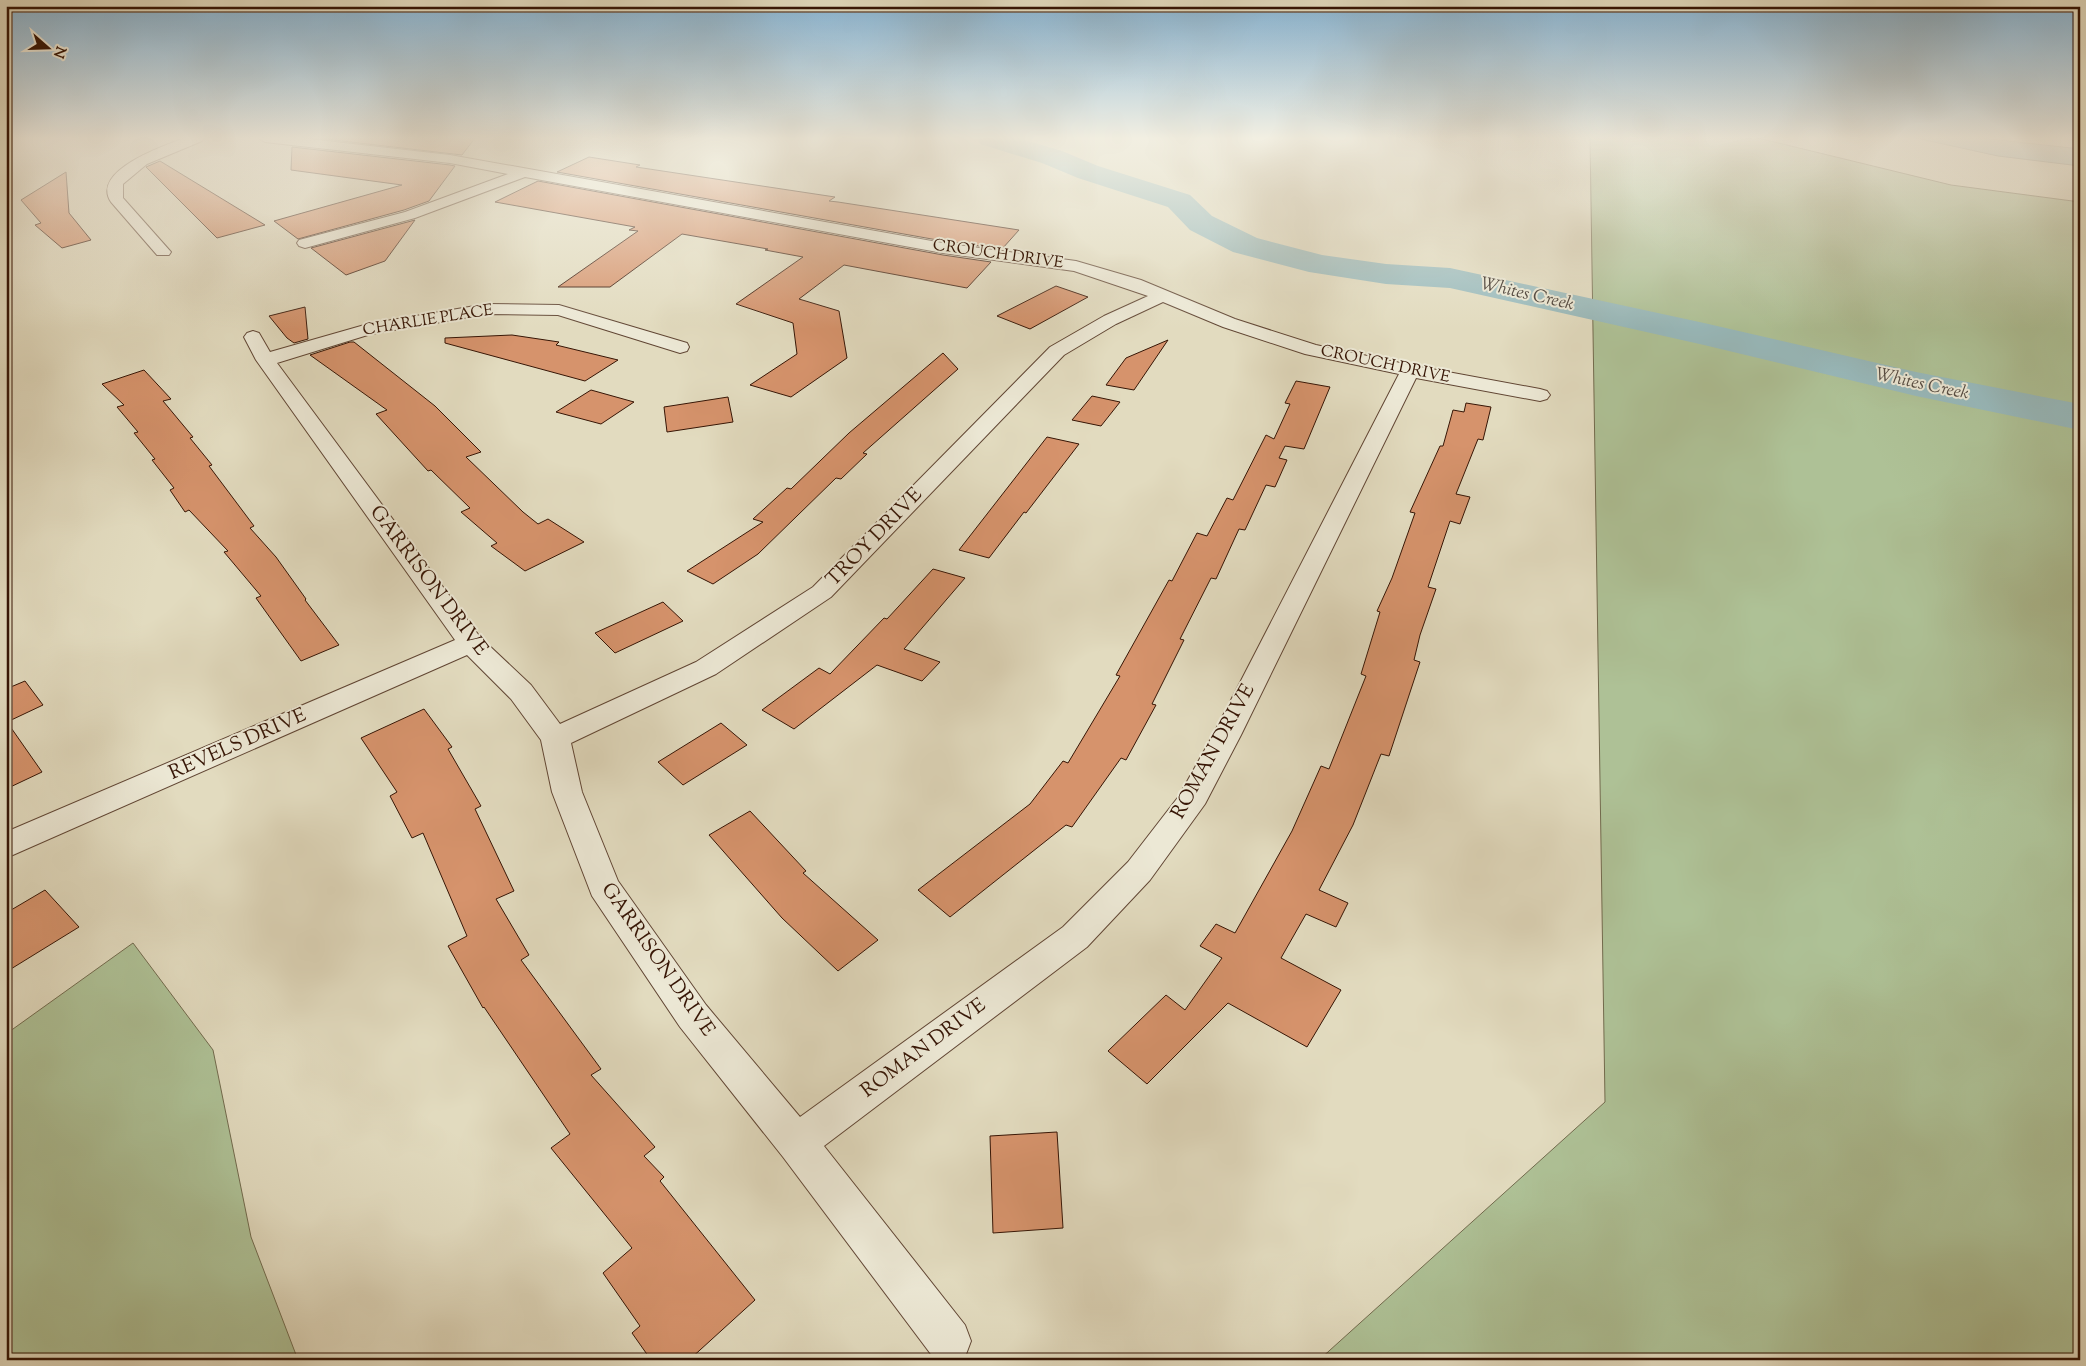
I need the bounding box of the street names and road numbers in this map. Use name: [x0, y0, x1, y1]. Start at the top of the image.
street label: CROUCH DRIVE: [931, 234, 1065, 276]
street label: CHARLIE PLACE: [361, 299, 495, 343]
street label: CROUCH DRIVE: [1318, 340, 1452, 390]
street label: TROY DRIVE: [820, 482, 930, 594]
street label: GARRISON DRIVE: [362, 500, 494, 662]
street label: ROMAN DRIVE: [1165, 679, 1263, 825]
street label: REVELS DRIVE: [165, 702, 311, 788]
street label: GARRISON DRIVE: [593, 877, 721, 1043]
street label: ROMAN DRIVE: [855, 992, 993, 1106]

